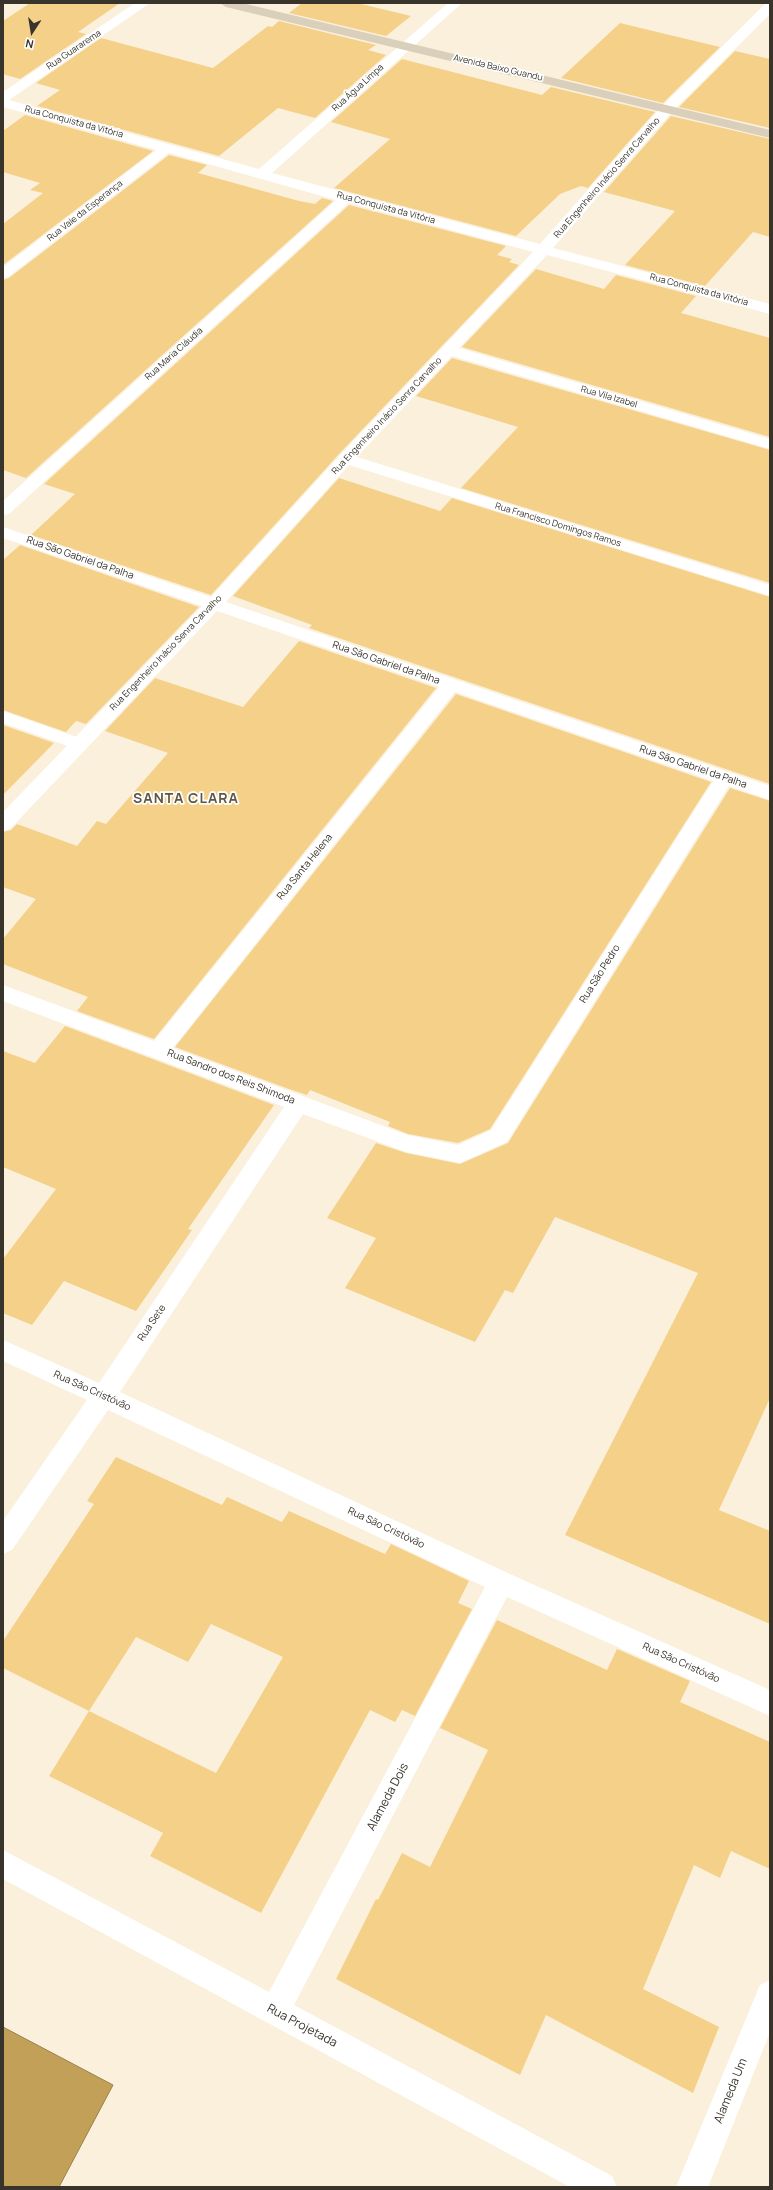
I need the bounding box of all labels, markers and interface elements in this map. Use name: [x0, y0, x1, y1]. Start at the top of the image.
north arrow: [12, 12, 52, 52]
street label: Rua Guararema: [45, 28, 103, 72]
text: N: [24, 36, 35, 52]
street label: Avenida Baixo Guandu: [452, 52, 544, 84]
street label: Rua Água Limpa: [330, 62, 386, 114]
street label: Rua Conquista da Vitória: [24, 104, 124, 140]
street label: Rua Engenheiro Inácio Senra Carvalho: [552, 115, 662, 241]
street label: Rua Vale da Esperança: [45, 178, 125, 244]
street label: Rua Conquista da Vitória: [336, 190, 436, 226]
street label: Rua Conquista da Vitória: [649, 272, 749, 308]
street label: Rua Maria Cláudia: [143, 325, 205, 383]
street label: Rua Engenheiro Inácio Senra Carvalho: [330, 355, 444, 477]
street label: Rua Vila Izabel: [579, 384, 639, 410]
street label: Rua Francisco Domingos Ramos: [494, 501, 622, 549]
street label: Rua São Gabriel da Palha: [25, 534, 135, 582]
street label: Rua Engenheiro Inácio Senra Carvalho: [108, 593, 224, 713]
street label: Rua São Gabriel da Palha: [331, 639, 441, 687]
street label: Rua São Gabriel da Palha: [638, 743, 748, 791]
district label: SANTA CLARA: [133, 791, 239, 807]
street label: Rua Santa Helena: [275, 832, 335, 902]
street label: Rua São Pedro: [577, 943, 623, 1005]
street label: Rua Sandro dos Reis Shimoda: [165, 1047, 297, 1107]
street label: Rua Sete: [135, 1302, 169, 1344]
street label: Rua São Cristóvão: [51, 1369, 133, 1413]
street label: Rua São Cristóvão: [346, 1505, 426, 1551]
street label: Rua São Cristóvão: [640, 1641, 722, 1685]
street label: Alameda Dois: [364, 1761, 412, 1833]
street label: Rua Projetada: [264, 2001, 340, 2051]
street label: Alameda Um: [711, 2056, 751, 2126]

